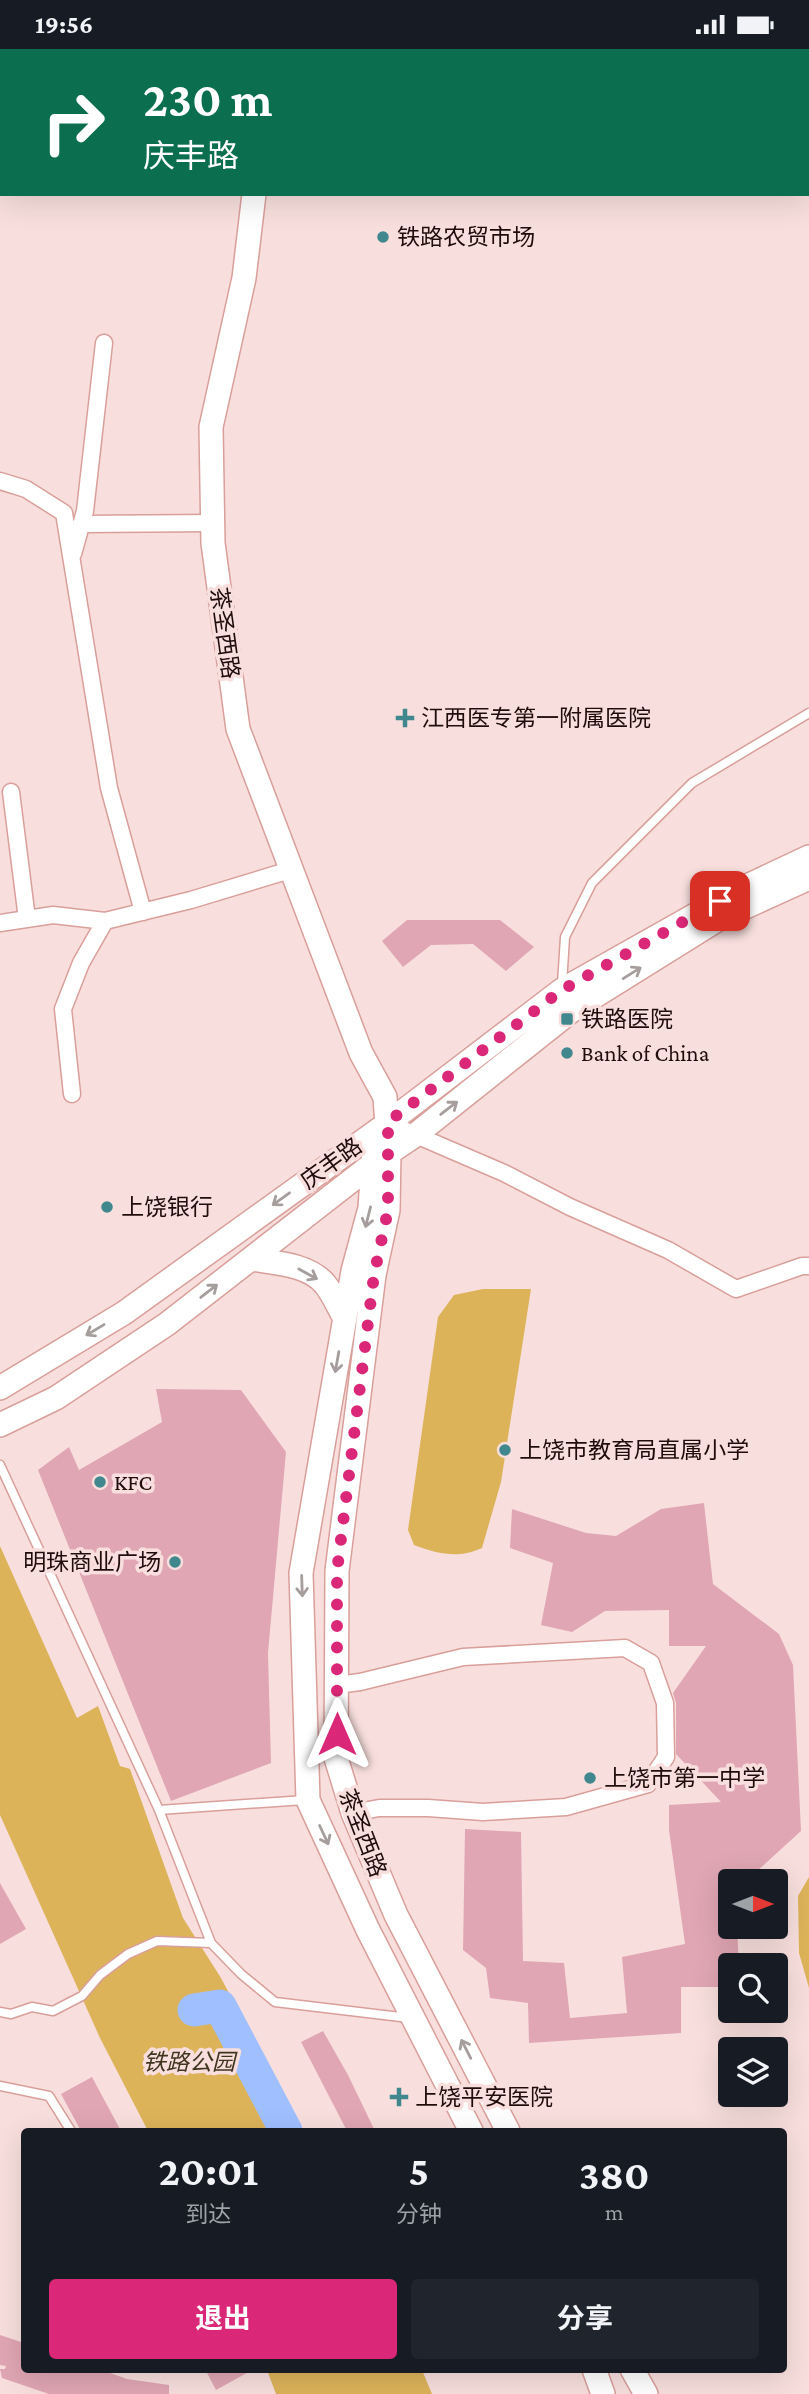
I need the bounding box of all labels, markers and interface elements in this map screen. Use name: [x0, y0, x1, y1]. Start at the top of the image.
text: 19:56: [35, 10, 93, 39]
text: 230 m: [143, 72, 273, 127]
icon: right: [28, 77, 119, 168]
text: 庆丰路: [143, 138, 239, 174]
place label: 铁路农贸市场: [397, 224, 535, 250]
marker: 铁路农贸市场: [375, 229, 391, 245]
street label: 茶圣西路: [206, 586, 244, 680]
place label: 江西医专第一附属医院: [421, 705, 651, 731]
marker: 江西医专第一附属医院: [395, 708, 415, 728]
pin: [690, 871, 750, 931]
icon: arrive: [701, 882, 739, 920]
one-way arrow: [622, 966, 641, 981]
place label: 铁路医院: [581, 1006, 673, 1032]
marker: 铁路医院: [559, 1011, 575, 1027]
place label: Bank of China: [581, 1040, 710, 1066]
marker: Bank of China: [559, 1045, 575, 1061]
one-way arrow: [439, 1101, 458, 1116]
street label: 庆丰路: [295, 1132, 367, 1194]
one-way arrow: [272, 1192, 290, 1207]
place label: 上饶银行: [121, 1194, 213, 1220]
marker: 上饶银行: [99, 1199, 115, 1215]
one-way arrow: [360, 1205, 374, 1228]
one-way arrow: [298, 1267, 318, 1281]
one-way arrow: [199, 1284, 217, 1299]
one-way arrow: [85, 1324, 105, 1338]
one-way arrow: [330, 1350, 344, 1373]
place label: 上饶市教育局直属小学: [519, 1437, 749, 1463]
marker: 上饶市教育局直属小学: [497, 1442, 513, 1458]
place label: KFC: [114, 1469, 152, 1495]
marker: KFC: [92, 1474, 108, 1490]
place label: 明珠商业广场: [23, 1549, 161, 1575]
marker: 明珠商业广场: [167, 1554, 183, 1570]
one-way arrow: [295, 1575, 308, 1598]
position arrow: [300, 1697, 374, 1771]
place label: 上饶市第一中学: [604, 1765, 765, 1791]
marker: 上饶市第一中学: [582, 1770, 598, 1786]
street label: 茶圣西路: [334, 1785, 392, 1881]
one-way arrow: [318, 1824, 331, 1845]
north arrow: [718, 1869, 788, 1939]
map controls: [718, 1869, 788, 2107]
button: search: [718, 1953, 788, 2023]
button: layers: [718, 2037, 788, 2107]
one-way arrow: [458, 2039, 472, 2060]
park label: 铁路公园: [143, 2049, 238, 2075]
place label: 上饶平安医院: [415, 2084, 553, 2110]
marker: 上饶平安医院: [389, 2087, 409, 2107]
text: 20:01: [158, 2147, 258, 2194]
text: 5: [408, 2147, 429, 2194]
text: 380: [579, 2151, 650, 2198]
text: m: [605, 2199, 624, 2225]
text: 到达: [185, 2201, 231, 2227]
text: 分钟: [396, 2201, 442, 2227]
button: 退出: [49, 2279, 397, 2359]
button: 分享: [411, 2279, 759, 2359]

